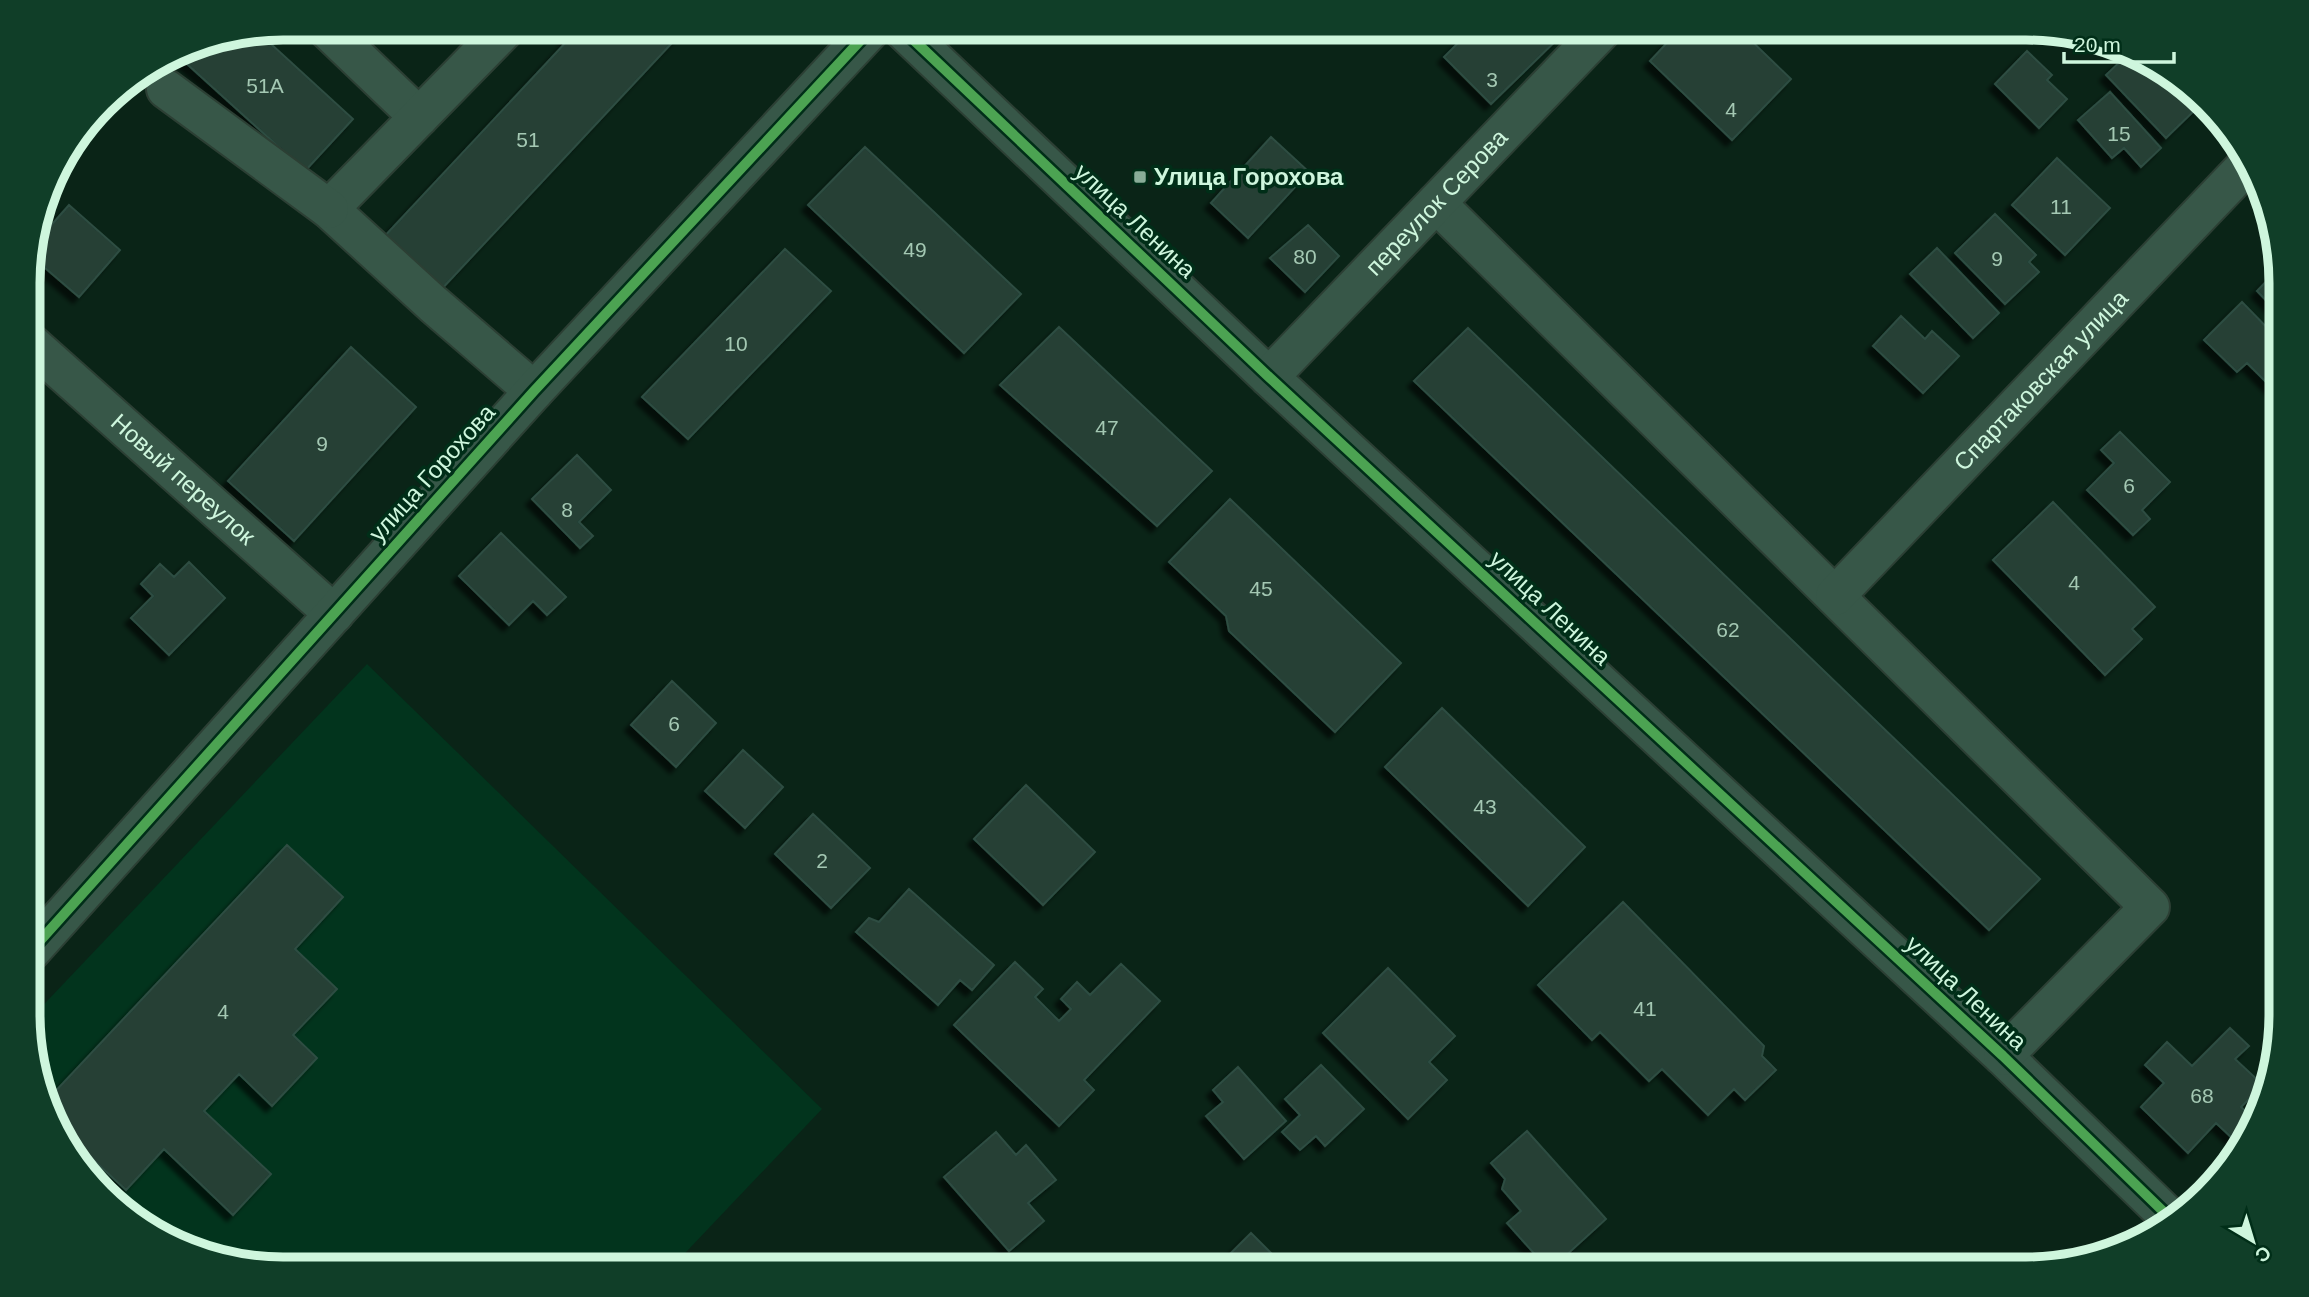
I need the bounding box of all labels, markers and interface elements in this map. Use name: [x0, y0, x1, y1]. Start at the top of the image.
scale bar: [2064, 21, 2174, 65]
text: 20 m: [2074, 33, 2121, 56]
house number: 3: [1486, 68, 1498, 91]
house number: 51А: [246, 74, 284, 97]
house number: 4: [1725, 98, 1737, 121]
house number: 15: [2107, 122, 2131, 145]
street label: переулок Серова: [1360, 123, 1513, 281]
house number: 51: [516, 128, 540, 151]
street label: улица Ленина: [1069, 158, 1202, 284]
place label: Улица Горохова: [1154, 163, 1344, 190]
marker: Улица Горохова: [1132, 169, 1148, 185]
house number: 11: [2050, 195, 2072, 218]
house number: 49: [903, 238, 927, 261]
house number: 80: [1293, 245, 1317, 268]
house number: 9: [1991, 247, 2003, 270]
street label: Спартаковская улица: [1948, 284, 2133, 476]
house number: 10: [724, 332, 748, 355]
street label: улица Горохова: [363, 398, 501, 547]
street label: Новый переулок: [106, 408, 261, 550]
house number: 47: [1095, 416, 1119, 439]
house number: 9: [316, 432, 328, 455]
house number: 6: [2123, 474, 2135, 497]
house number: 8: [561, 498, 573, 521]
street label: улица Ленина: [1484, 545, 1617, 671]
house number: 4: [2068, 571, 2080, 594]
house number: 45: [1249, 577, 1273, 600]
house number: 62: [1716, 618, 1740, 641]
house number: 6: [668, 712, 680, 735]
house number: 43: [1473, 795, 1497, 818]
house number: 2: [816, 849, 828, 872]
street label: улица Ленина: [1900, 930, 2033, 1056]
house number: 41: [1633, 997, 1657, 1020]
house number: 4: [217, 1000, 229, 1023]
house number: 68: [2190, 1084, 2214, 1107]
north arrow: [2218, 1206, 2288, 1276]
text: С: [2251, 1242, 2275, 1267]

